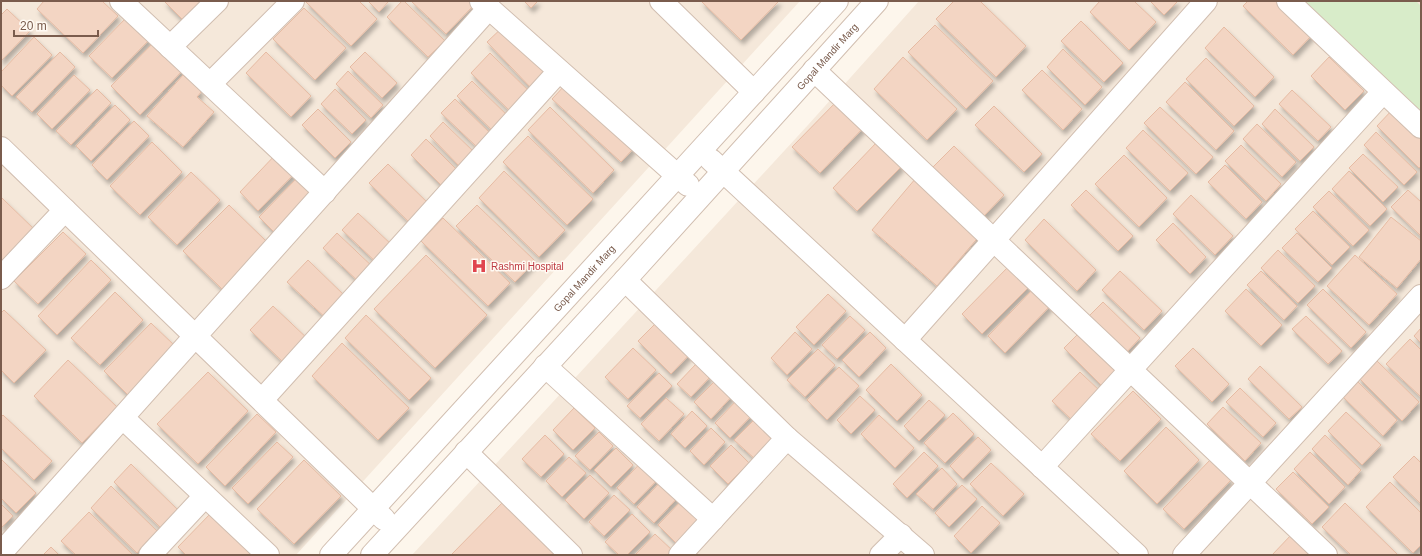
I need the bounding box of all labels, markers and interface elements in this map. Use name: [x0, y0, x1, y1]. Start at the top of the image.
scale bar: [14, 12, 98, 38]
text: 20 m: [20, 19, 47, 33]
street label: Gopal Mandir Marg: [794, 21, 860, 92]
street label: Gopal Mandir Marg: [551, 243, 617, 313]
hospital icon: Rashmi Hospital: [470, 257, 488, 275]
place label: Rashmi Hospital: [491, 261, 564, 272]

